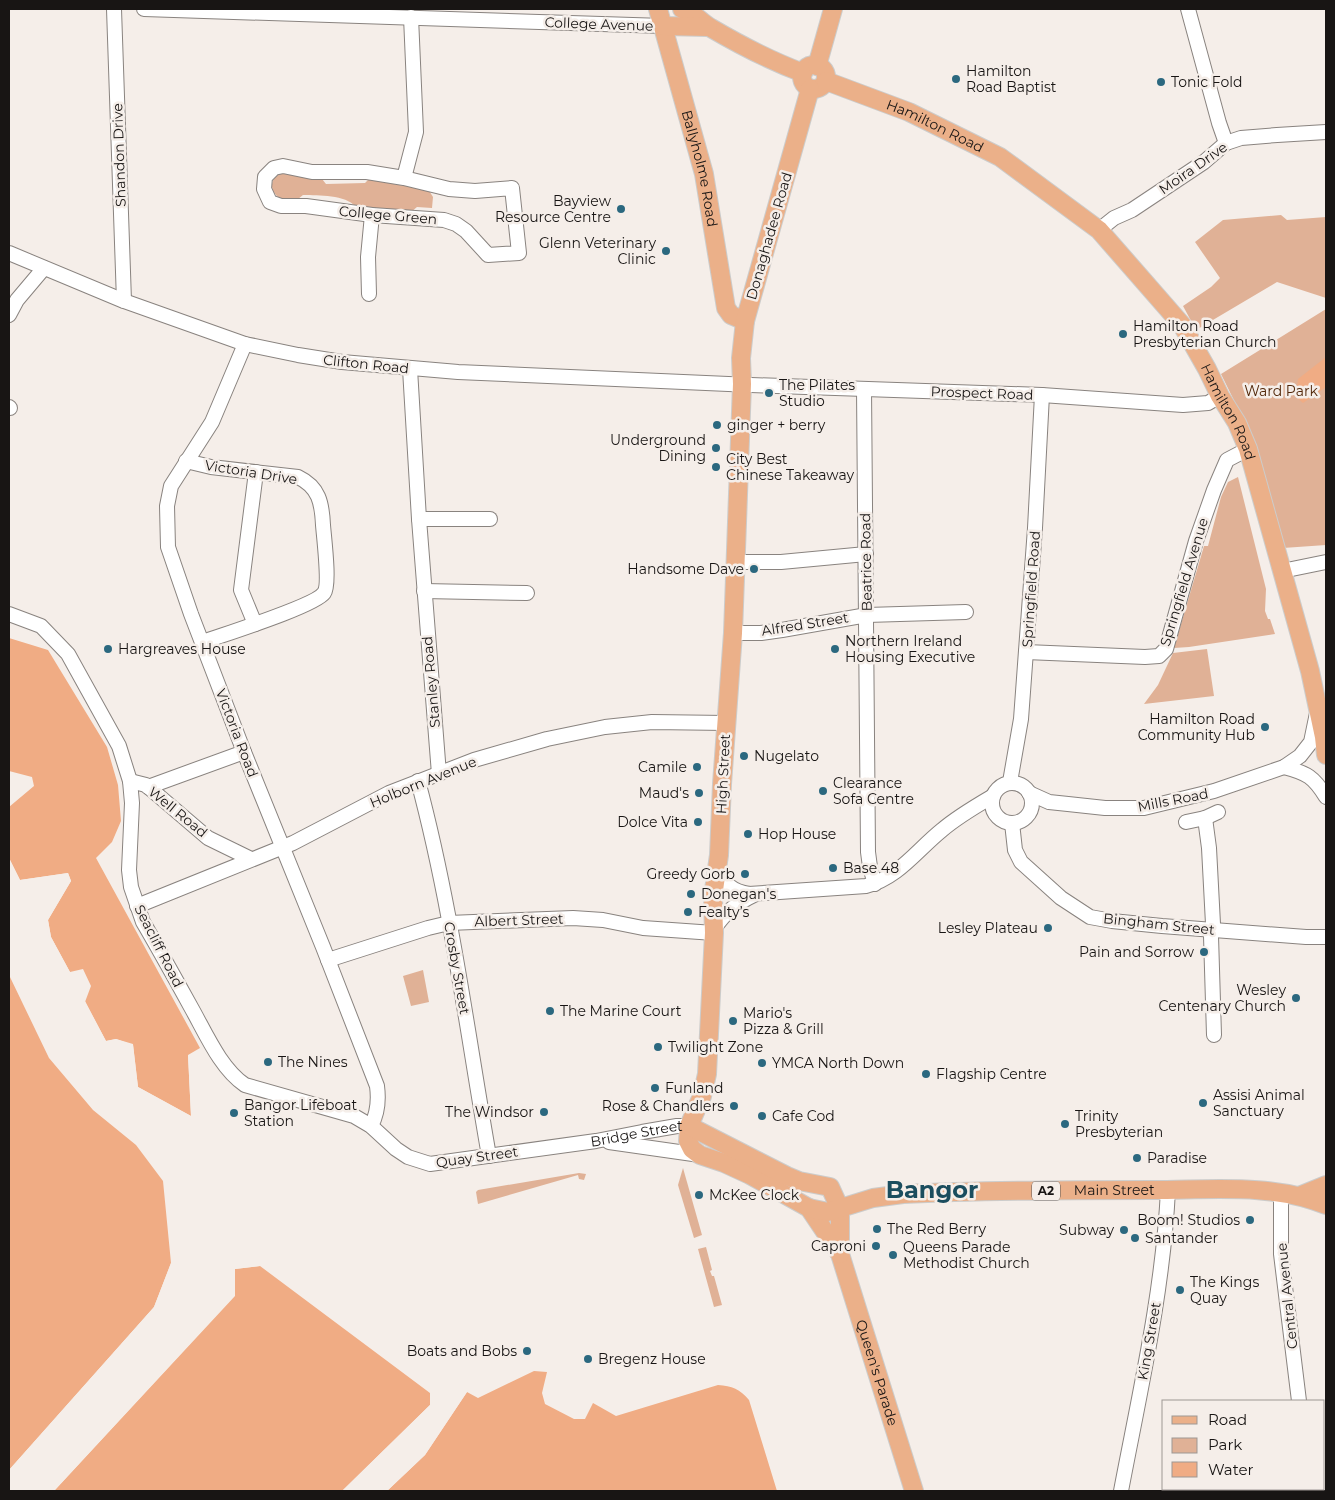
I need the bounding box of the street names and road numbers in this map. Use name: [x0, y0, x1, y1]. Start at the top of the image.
street label: College Avenue: [544, 13, 654, 35]
street label: Hamilton Road: [884, 95, 987, 157]
street label: Shandon Drive: [108, 103, 130, 207]
street label: Ballyholme Road: [678, 108, 722, 228]
street label: Moira Drive: [1155, 138, 1231, 198]
street label: Donaghadee Road: [742, 170, 796, 302]
street label: College Green: [338, 202, 438, 228]
street label: Clifton Road: [322, 351, 410, 377]
street label: Hamilton Road: [1197, 361, 1260, 462]
street label: Prospect Road: [930, 382, 1034, 404]
street label: Victoria Drive: [204, 456, 298, 488]
street label: Beatrice Road: [856, 513, 876, 611]
street label: Springfield Avenue: [1156, 516, 1212, 648]
street label: Springfield Road: [1018, 530, 1044, 648]
street label: Alfred Street: [760, 608, 850, 640]
street label: Stanley Road: [418, 636, 444, 728]
street label: Victoria Road: [212, 686, 262, 780]
street label: High Street: [712, 733, 734, 815]
street label: Holborn Avenue: [367, 752, 479, 812]
street label: Well Road: [145, 783, 211, 841]
street label: Mills Road: [1136, 784, 1210, 816]
street label: Seacliff Road: [131, 902, 187, 990]
street label: Albert Street: [474, 909, 564, 931]
street label: Bingham Street: [1102, 909, 1216, 939]
street label: Crosby Street: [440, 920, 474, 1016]
street label: Bridge Street: [589, 1117, 683, 1151]
street label: Quay Street: [435, 1142, 520, 1172]
street label: Main Street: [1074, 1181, 1155, 1199]
road number: A2: [1032, 1182, 1060, 1200]
street label: Central Avenue: [1272, 1242, 1302, 1350]
street label: King Street: [1133, 1300, 1165, 1381]
street label: Queen's Parade: [852, 1317, 902, 1428]

